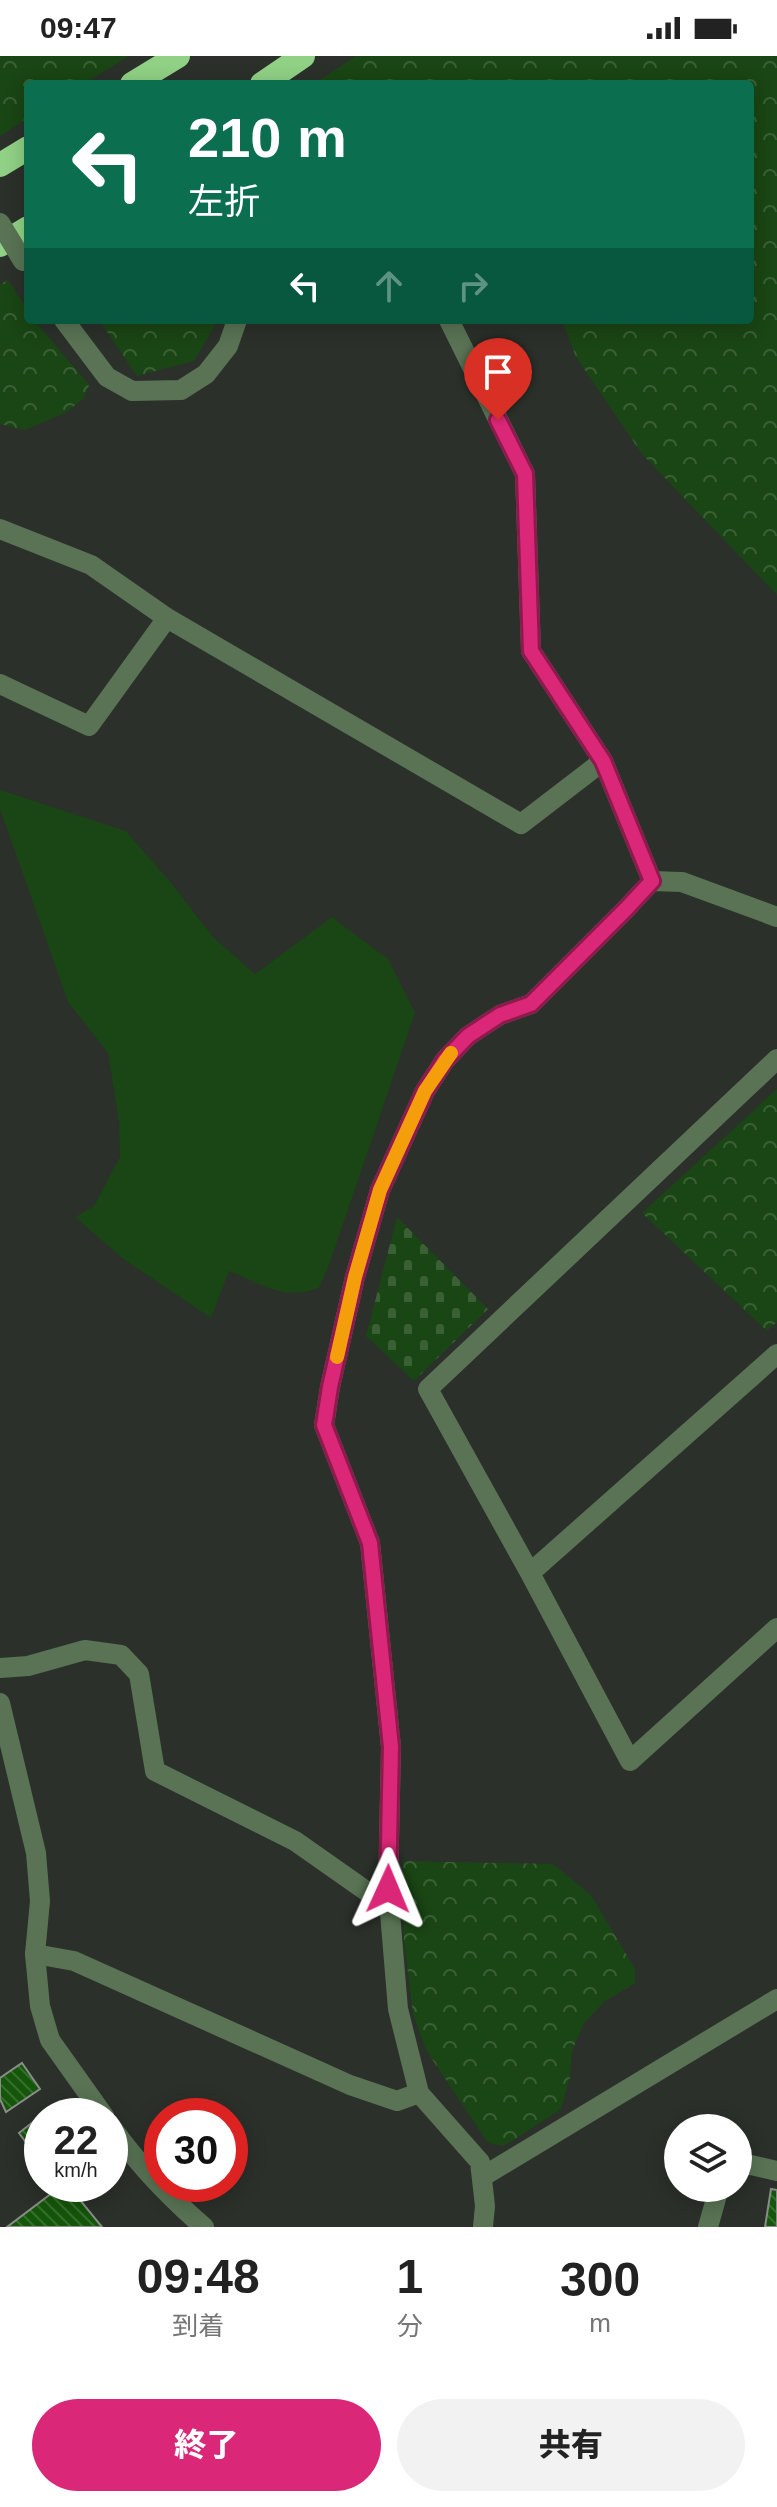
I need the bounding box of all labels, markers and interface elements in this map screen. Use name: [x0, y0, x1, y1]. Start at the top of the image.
text: 09:47: [40, 11, 117, 44]
text: 210 m: [188, 106, 347, 169]
icon: left: [56, 112, 160, 216]
text: 左折: [188, 181, 260, 222]
icon: left: [283, 264, 327, 308]
icon: ahead: [367, 264, 411, 308]
icon: right: [451, 264, 495, 308]
pin: [464, 338, 532, 420]
icon: arrive: [476, 350, 520, 394]
position arrow: [346, 1847, 430, 1931]
speed limit sign: 30: [144, 2098, 248, 2202]
map controls: [664, 2114, 752, 2202]
button: layers: [664, 2114, 752, 2202]
text: 22: [54, 2118, 98, 2162]
text: km/h: [54, 2159, 98, 2181]
text: 09:48: [137, 2250, 260, 2303]
text: 1: [396, 2250, 423, 2303]
text: 300: [560, 2253, 640, 2306]
text: m: [589, 2308, 611, 2338]
text: 到着: [172, 2311, 224, 2341]
text: 分: [397, 2311, 423, 2341]
button: 終了: [32, 2399, 381, 2491]
button: 共有: [397, 2399, 745, 2491]

